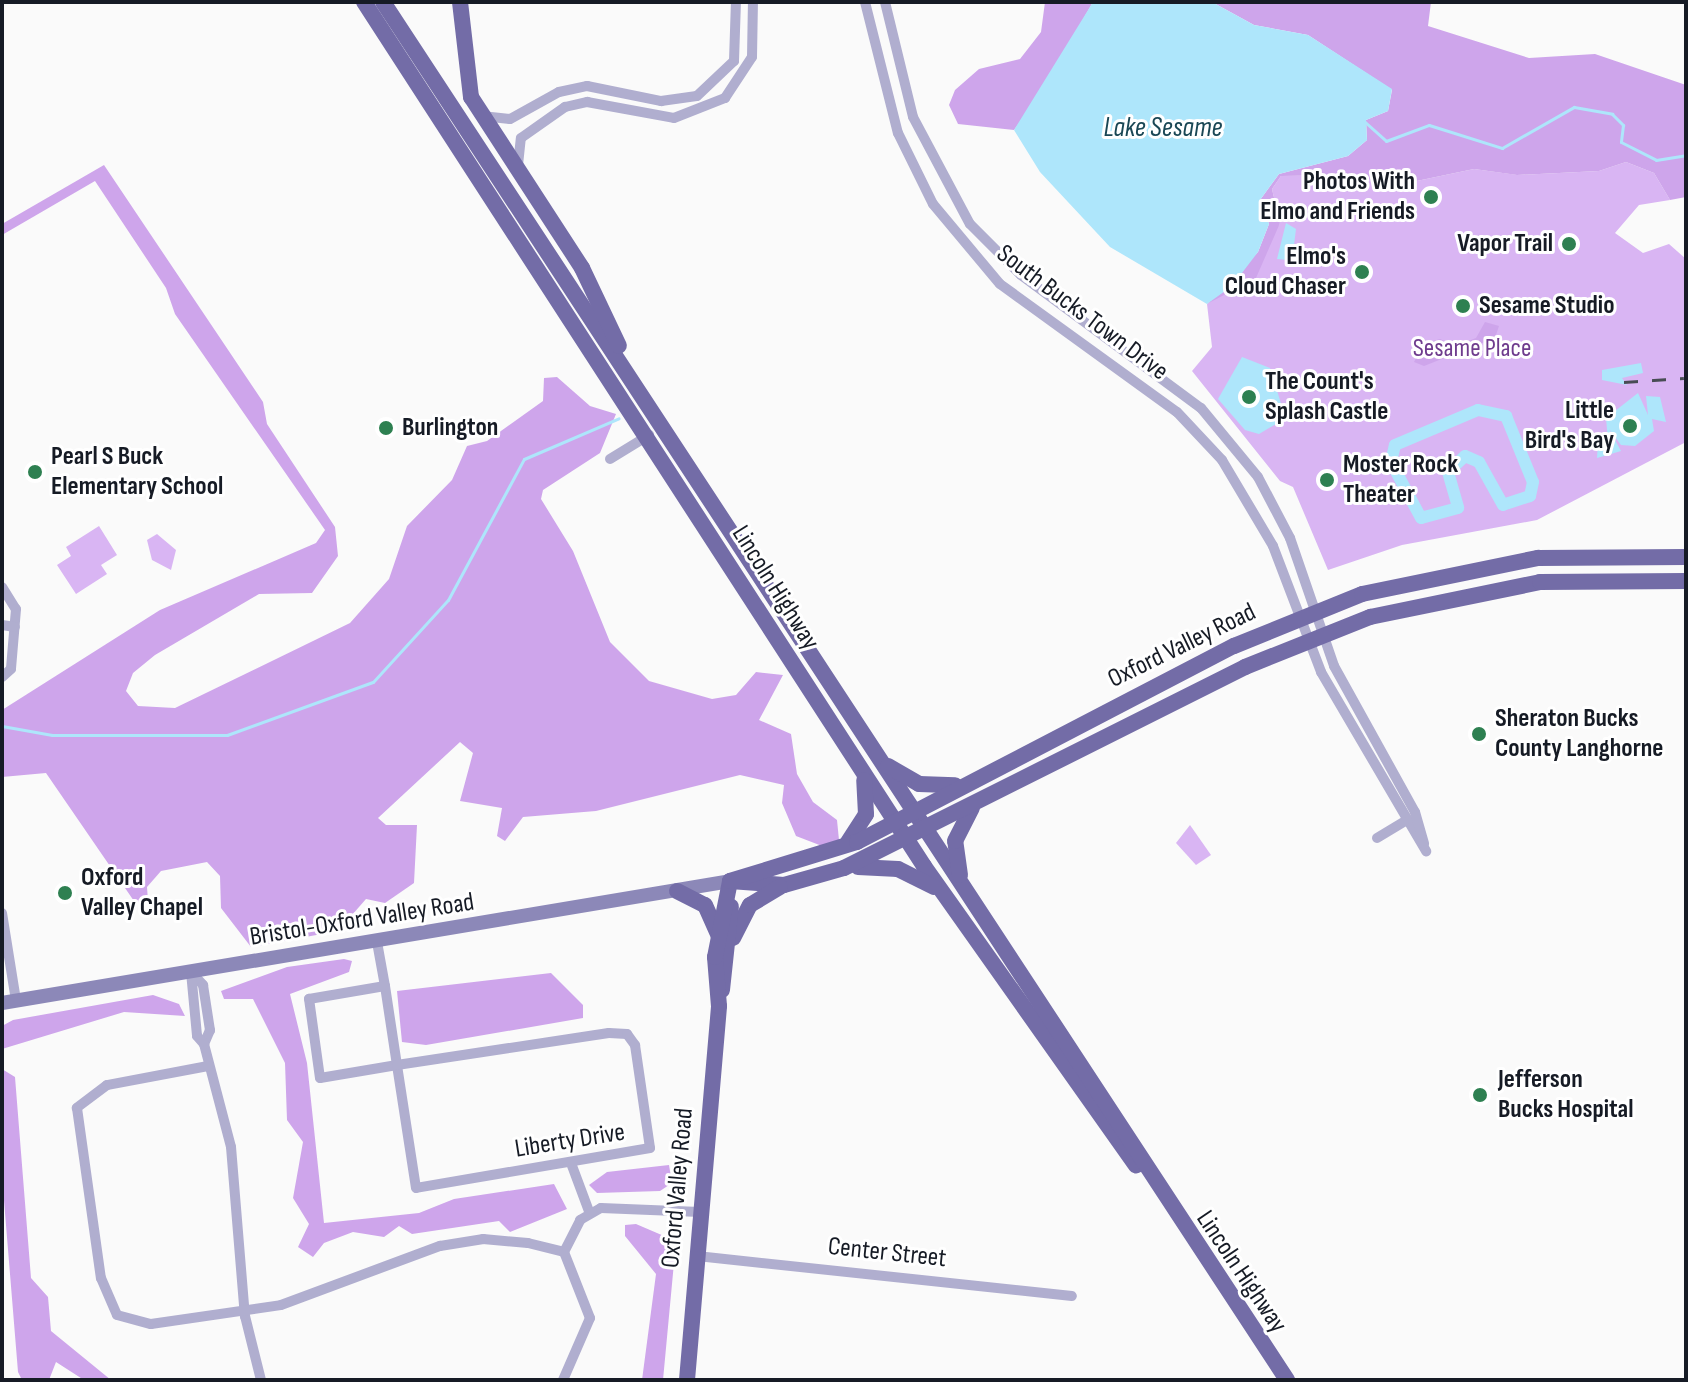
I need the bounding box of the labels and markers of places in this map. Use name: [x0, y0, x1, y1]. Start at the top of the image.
place label: Photos With Elmo and Friends: [1260, 166, 1415, 228]
marker: Photos With Elmo and Friends: [1422, 188, 1440, 206]
place label: Vapor Trail: [1457, 228, 1553, 260]
marker: Vapor Trail: [1560, 235, 1578, 253]
place label: Elmo's Cloud Chaser: [1225, 241, 1346, 302]
marker: Elmo's Cloud Chaser: [1353, 263, 1371, 281]
place label: Sesame Studio: [1479, 290, 1614, 322]
marker: Sesame Studio: [1454, 297, 1472, 315]
place label: The Count's Splash Castle: [1265, 366, 1388, 428]
marker: The Count's Splash Castle: [1240, 388, 1258, 406]
place label: Little Bird's Bay: [1525, 395, 1614, 456]
place label: Burlington: [402, 412, 498, 444]
marker: Little Bird's Bay: [1621, 417, 1639, 435]
marker: Burlington: [377, 419, 395, 437]
place label: Pearl S Buck Elementary School: [51, 441, 223, 502]
place label: Moster Rock Theater: [1343, 449, 1458, 510]
marker: Pearl S Buck Elementary School: [26, 463, 44, 481]
marker: Moster Rock Theater: [1318, 471, 1336, 489]
place label: Sheraton Bucks County Langhorne: [1495, 703, 1663, 764]
marker: Sheraton Bucks County Langhorne: [1470, 725, 1488, 743]
place label: Oxford Valley Chapel: [81, 862, 203, 924]
marker: Oxford Valley Chapel: [56, 884, 74, 902]
place label: Jefferson Bucks Hospital: [1498, 1064, 1634, 1126]
marker: Jefferson Bucks Hospital: [1469, 1084, 1491, 1106]

